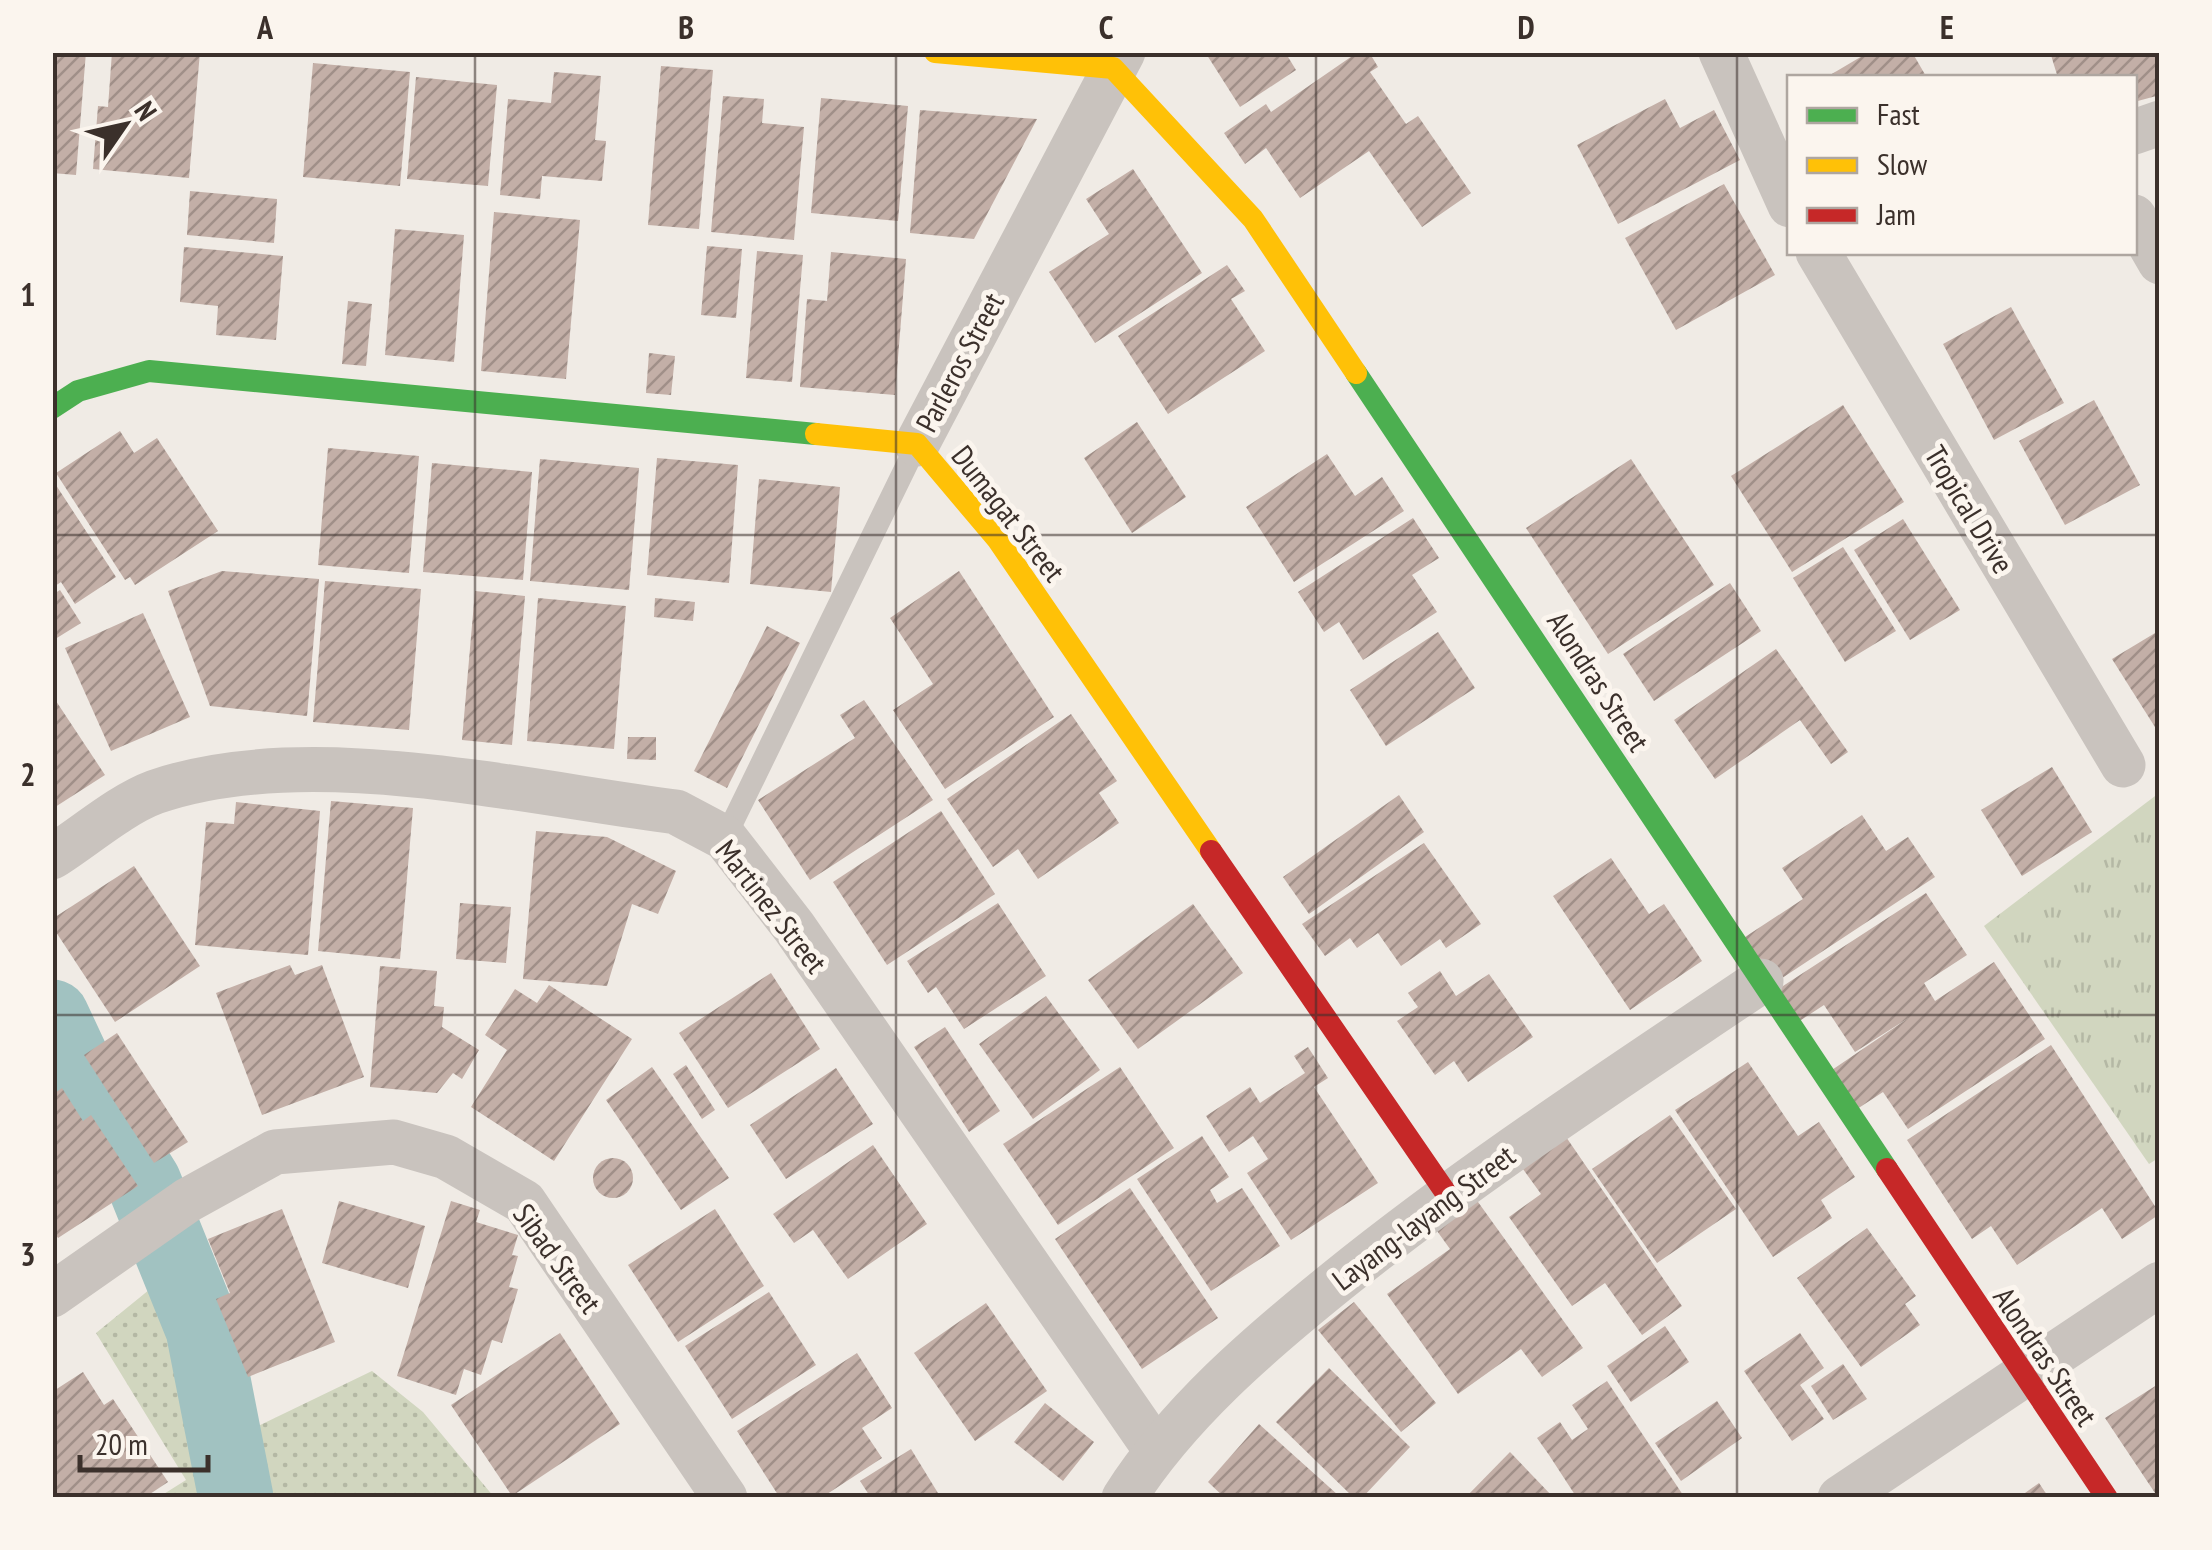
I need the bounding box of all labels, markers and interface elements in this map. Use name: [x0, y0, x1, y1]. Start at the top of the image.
text: A: [256, 6, 274, 48]
text: B: [678, 6, 694, 48]
text: C: [1099, 6, 1114, 48]
text: D: [1517, 6, 1535, 48]
text: E: [1940, 6, 1954, 48]
north arrow: [75, 75, 175, 175]
legend: [1787, 75, 2137, 255]
text: N: [127, 94, 166, 127]
text: Fast: [1877, 94, 1921, 133]
text: Slow: [1877, 144, 1928, 183]
text: Jam: [1876, 194, 1916, 233]
text: 1: [20, 273, 36, 315]
street label: Parleros Street: [906, 285, 1012, 438]
street label: Dumagat Street: [944, 437, 1075, 589]
street label: Tropical Drive: [1917, 438, 2023, 580]
street label: Alondras Street: [1539, 604, 1659, 759]
text: 2: [20, 753, 36, 795]
street label: Martinez Street: [708, 831, 837, 981]
street label: Layang-layang Street: [1324, 1135, 1523, 1298]
street label: Sibad Street: [505, 1196, 611, 1321]
text: 3: [20, 1233, 36, 1275]
street label: Alondras Street: [1985, 1279, 2107, 1433]
scale bar: [80, 1410, 208, 1472]
text: 20 m: [95, 1424, 148, 1463]

